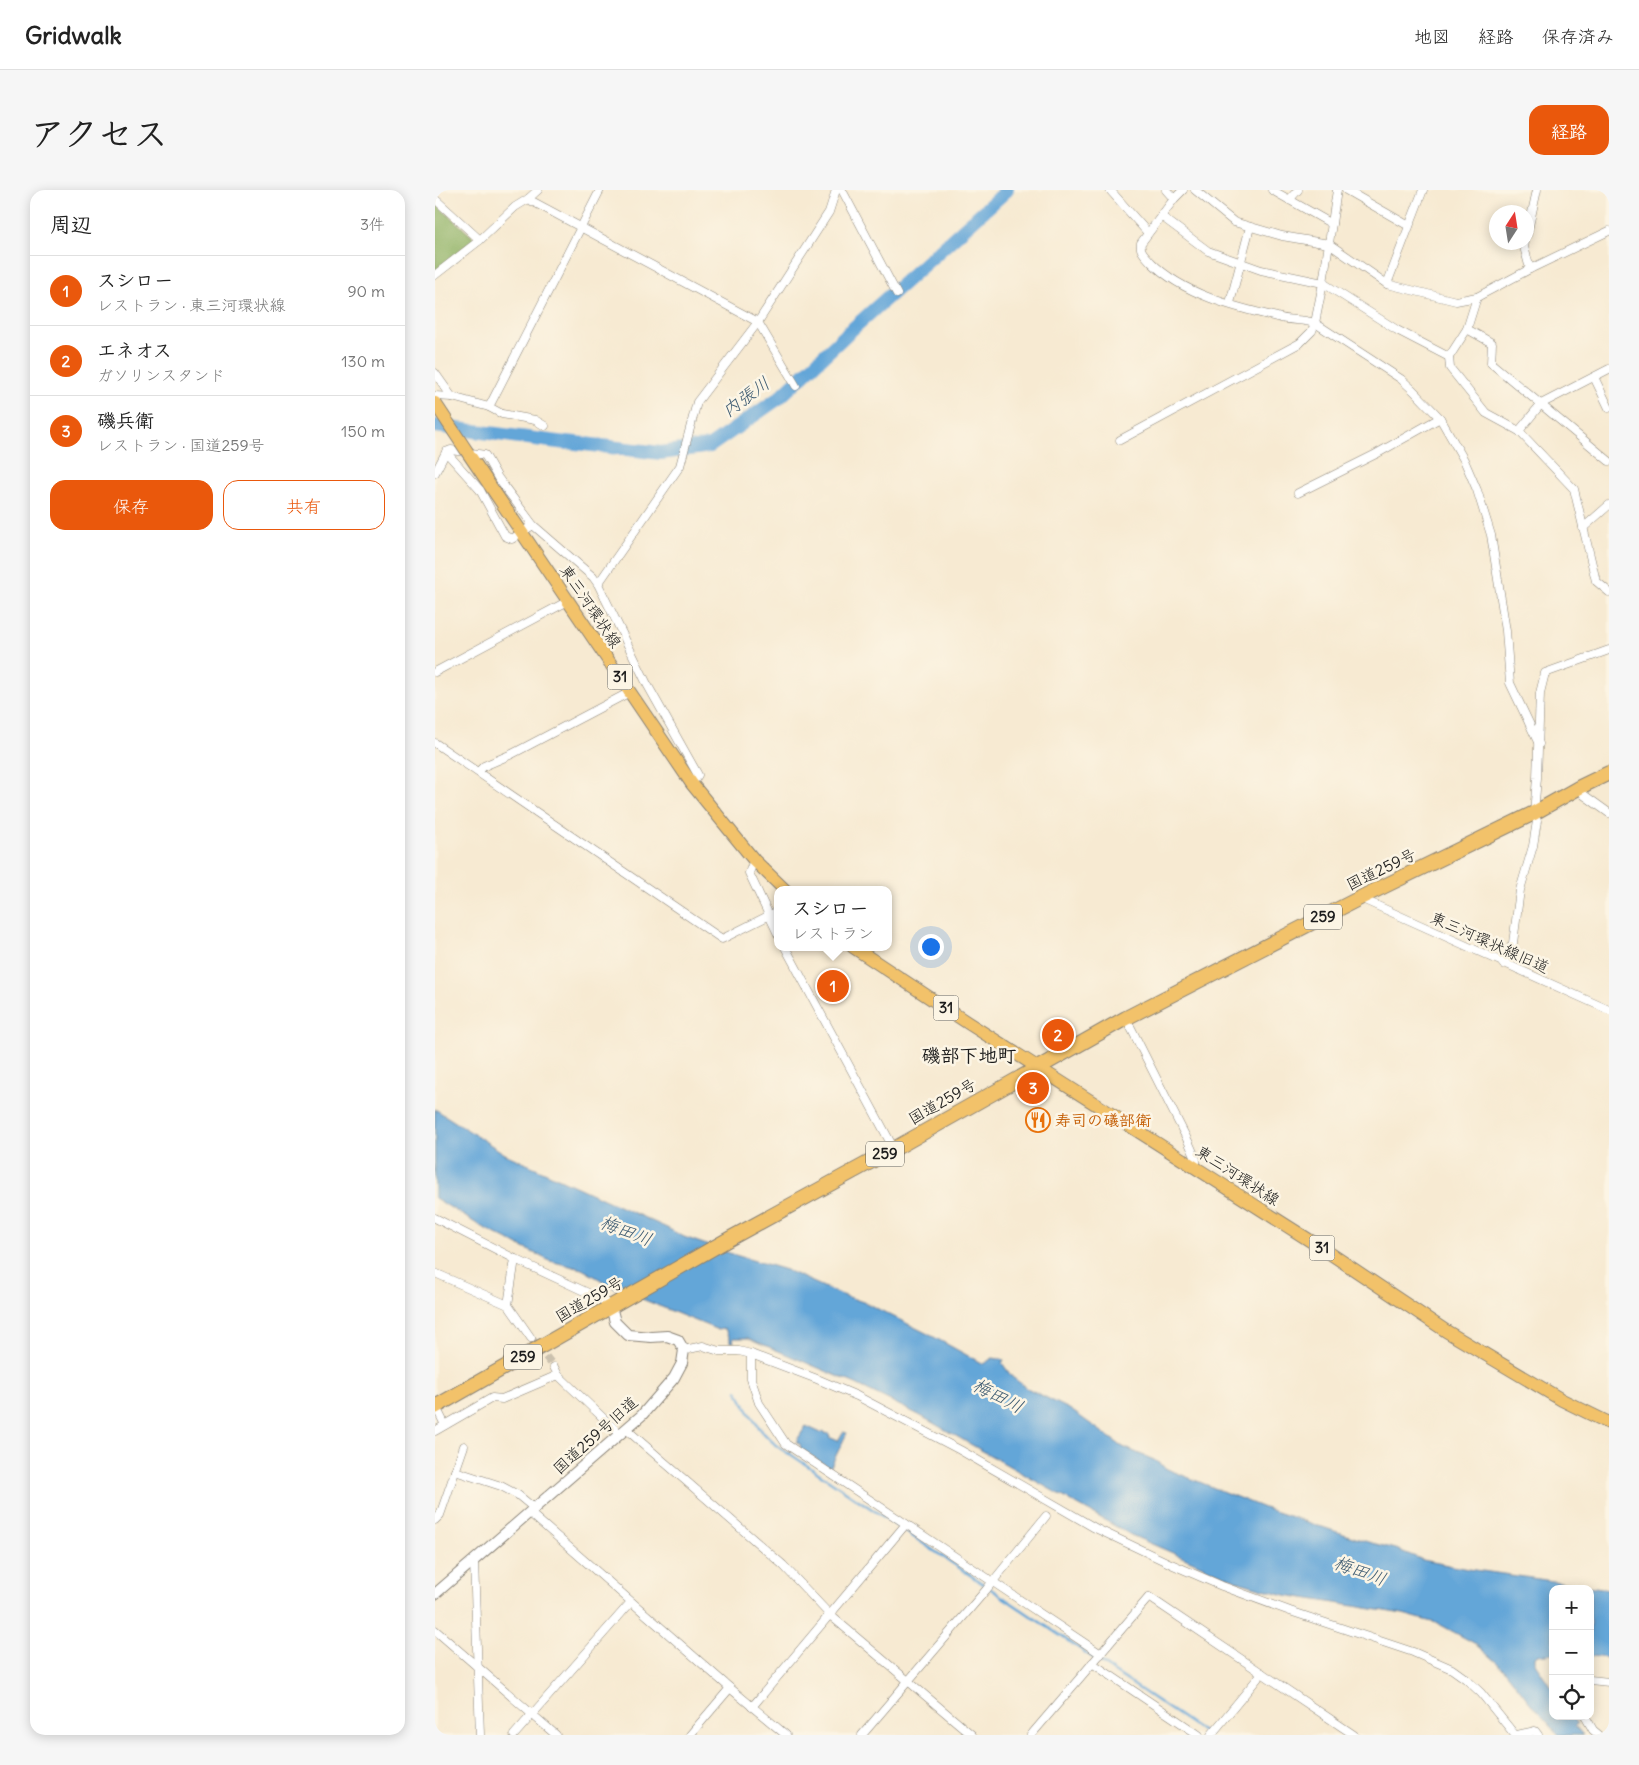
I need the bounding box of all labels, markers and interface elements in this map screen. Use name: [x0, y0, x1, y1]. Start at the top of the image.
text: Gridwalk: [25, 20, 122, 50]
text: 地図: [1414, 25, 1450, 48]
text: 経路: [1478, 25, 1514, 48]
text: 保存済み: [1542, 25, 1614, 48]
button: 経路: [1529, 105, 1609, 155]
text: アクセス: [30, 111, 168, 155]
north arrow: [1489, 205, 1534, 250]
text: 周辺: [50, 211, 92, 238]
text: 3件: [360, 214, 385, 234]
text: スシロー: [97, 268, 173, 292]
text: 1: [63, 281, 69, 301]
text: 90 m: [347, 281, 385, 301]
text: レストラン · 東三河環状線: [97, 295, 285, 315]
text: エネオス: [97, 338, 172, 362]
text: 2: [62, 351, 70, 371]
text: 130 m: [341, 351, 385, 371]
text: ガソリンスタンド: [97, 365, 225, 385]
water label: 内張川: [717, 371, 774, 422]
text: 磯兵衛: [97, 408, 154, 432]
text: 3: [61, 421, 71, 441]
text: 150 m: [341, 421, 385, 441]
text: レストラン · 国道259号: [97, 435, 265, 455]
button: 保存: [50, 480, 213, 530]
button: 共有: [223, 480, 385, 530]
street label: 東三河環状線: [556, 561, 626, 651]
road number: 31: [607, 664, 633, 690]
street label: 国道259号: [1343, 844, 1419, 894]
popup: [774, 886, 892, 951]
text: スシロー: [792, 896, 868, 920]
road number: 259: [1304, 904, 1342, 930]
street label: 東三河環状線旧道: [1427, 907, 1553, 977]
text: レストラン: [792, 923, 874, 943]
your location: [918, 934, 944, 960]
pin: 1: [817, 967, 849, 1005]
road number: 31: [933, 996, 959, 1020]
pin: 2: [1042, 1016, 1074, 1054]
district label: 磯部下地町: [921, 1043, 1017, 1067]
pin: 3: [1017, 1069, 1049, 1107]
street label: 国道259号: [904, 1074, 980, 1128]
restaurant icon: 寿司の礒部衛: [1025, 1107, 1051, 1133]
place label: 寿司の礒部衛: [1055, 1110, 1152, 1130]
street label: 東三河環状線: [1192, 1140, 1284, 1210]
road number: 259: [866, 1142, 904, 1166]
water label: 梅田川: [597, 1210, 656, 1251]
road number: 31: [1309, 1236, 1335, 1260]
street label: 国道259号: [551, 1272, 627, 1326]
road number: 259: [504, 1344, 542, 1370]
water label: 梅田川: [969, 1373, 1028, 1418]
street label: 国道259号旧道: [548, 1392, 642, 1478]
water label: 梅田川: [1331, 1550, 1389, 1591]
map controls: [1549, 1585, 1594, 1720]
button: +: [1549, 1585, 1594, 1630]
button: −: [1549, 1630, 1594, 1675]
button: locate: [1549, 1675, 1594, 1720]

